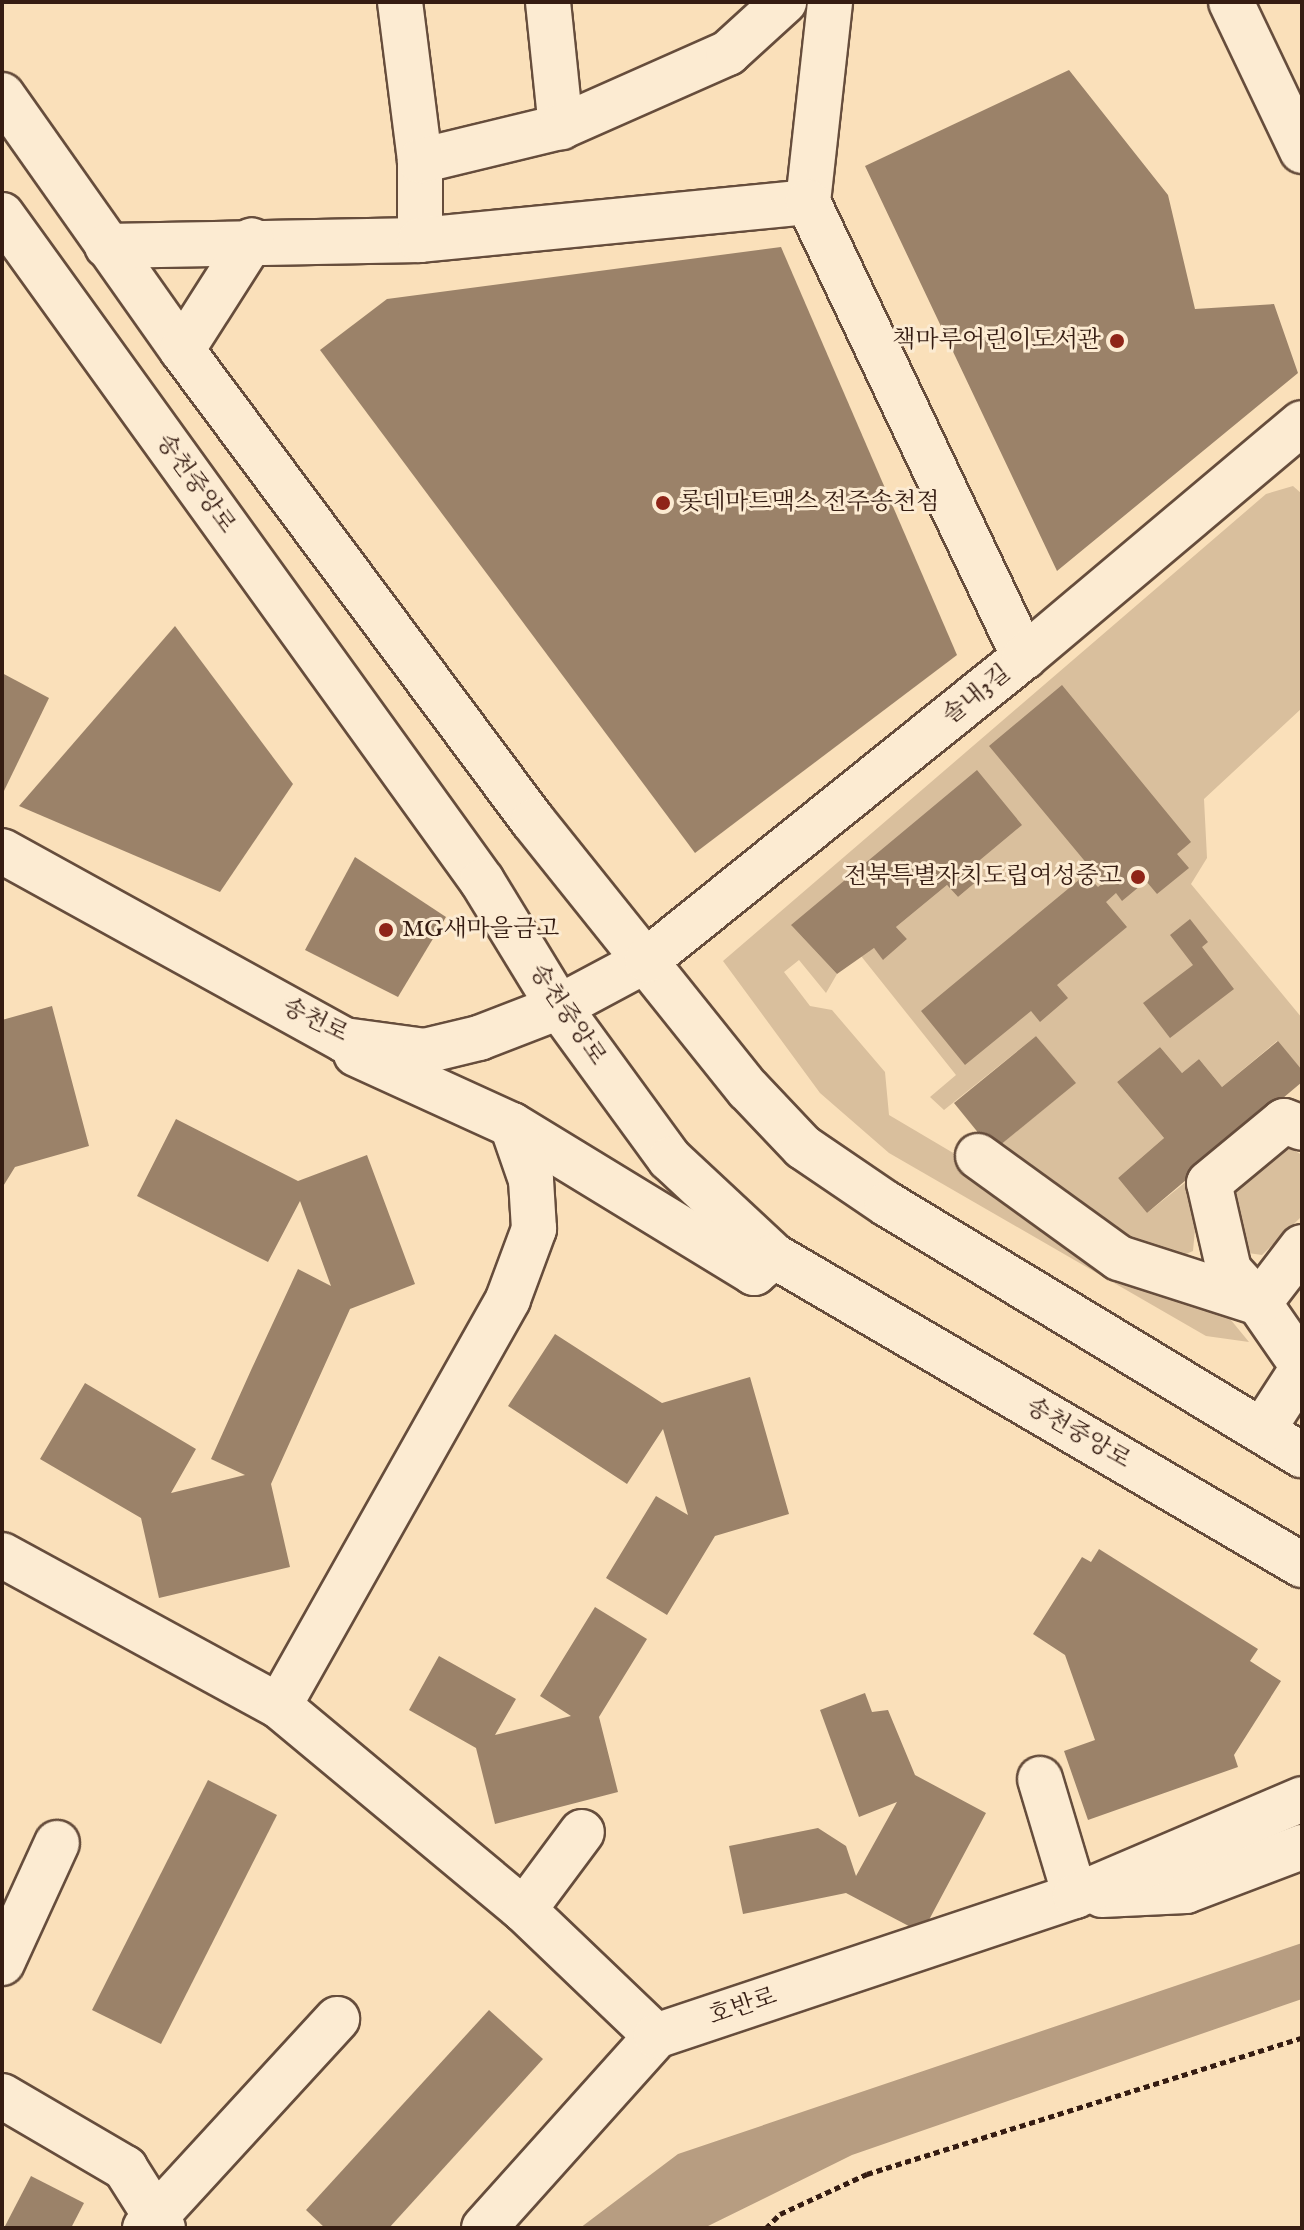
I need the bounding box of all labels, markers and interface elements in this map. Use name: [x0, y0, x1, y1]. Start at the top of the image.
place label: 책마루어린이도서관: [892, 327, 1101, 355]
marker: 책마루어린이도서관: [1108, 332, 1126, 350]
street label: 송천중앙로: [149, 429, 241, 539]
place label: 롯데마트맥스 전주송천점: [679, 489, 939, 517]
marker: 롯데마트맥스 전주송천점: [654, 494, 672, 512]
street label: 솔내3길: [937, 659, 1017, 731]
place label: 전북특별자치도립여성중고: [844, 863, 1122, 891]
marker: 전북특별자치도립여성중고: [1129, 868, 1147, 886]
place label: MG새마을금고: [402, 916, 559, 944]
marker: MG새마을금고: [377, 921, 395, 939]
street label: 송천중앙로: [523, 959, 611, 1071]
street label: 송천로: [277, 993, 353, 1049]
street label: 송천중앙로: [1021, 1393, 1135, 1475]
street label: 호반로: [705, 1983, 781, 2031]

